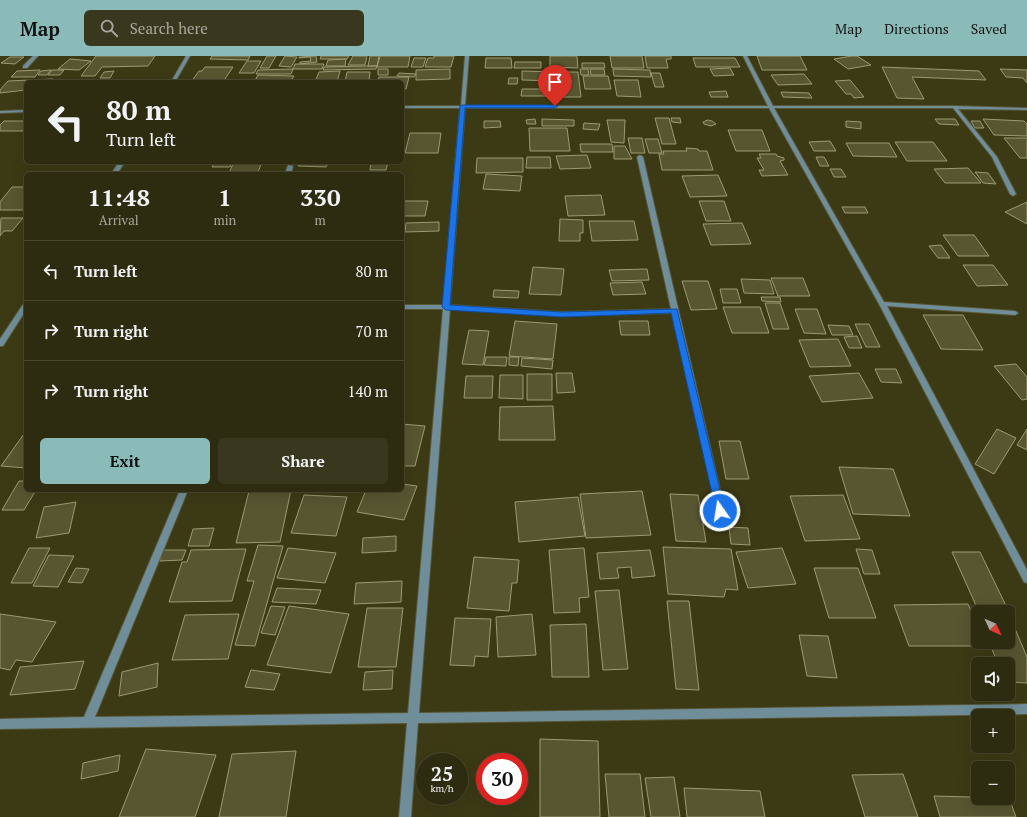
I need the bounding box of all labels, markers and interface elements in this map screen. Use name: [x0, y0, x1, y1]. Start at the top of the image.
search box: [84, 10, 364, 46]
text: Map: [20, 16, 60, 41]
icon: search: [98, 17, 120, 39]
text: Search here: [130, 18, 208, 38]
text: Map: [835, 19, 862, 38]
text: Directions: [884, 19, 949, 38]
text: Saved: [971, 19, 1007, 38]
pin: [538, 65, 572, 106]
icon: arrive: [544, 71, 566, 93]
text: 80 m: [106, 91, 171, 128]
icon: left: [40, 96, 92, 148]
text: Turn left: [106, 127, 176, 151]
text: 11:48: [87, 181, 150, 213]
text: 1: [218, 181, 232, 213]
text: 330: [300, 181, 340, 213]
text: Arrival: [99, 211, 139, 229]
text: min: [213, 211, 236, 229]
text: m: [315, 211, 326, 229]
icon: left: [40, 260, 62, 282]
text: Turn left: [74, 261, 138, 281]
text: 80 m: [355, 261, 388, 281]
icon: right: [40, 320, 62, 342]
text: Turn right: [74, 321, 149, 341]
text: 70 m: [355, 321, 388, 341]
icon: right: [40, 380, 62, 402]
text: Turn right: [74, 381, 149, 401]
text: 140 m: [347, 381, 388, 401]
button: Exit: [40, 438, 210, 484]
button: Share: [218, 438, 388, 484]
position arrow: [699, 490, 741, 532]
north arrow: [971, 605, 1015, 649]
map controls: [971, 605, 1015, 805]
button: sound: [971, 657, 1015, 701]
button: +: [971, 709, 1015, 753]
speed limit sign: 30: [476, 753, 528, 805]
text: 25: [431, 760, 453, 787]
button: −: [971, 761, 1015, 805]
text: km/h: [430, 782, 454, 795]

